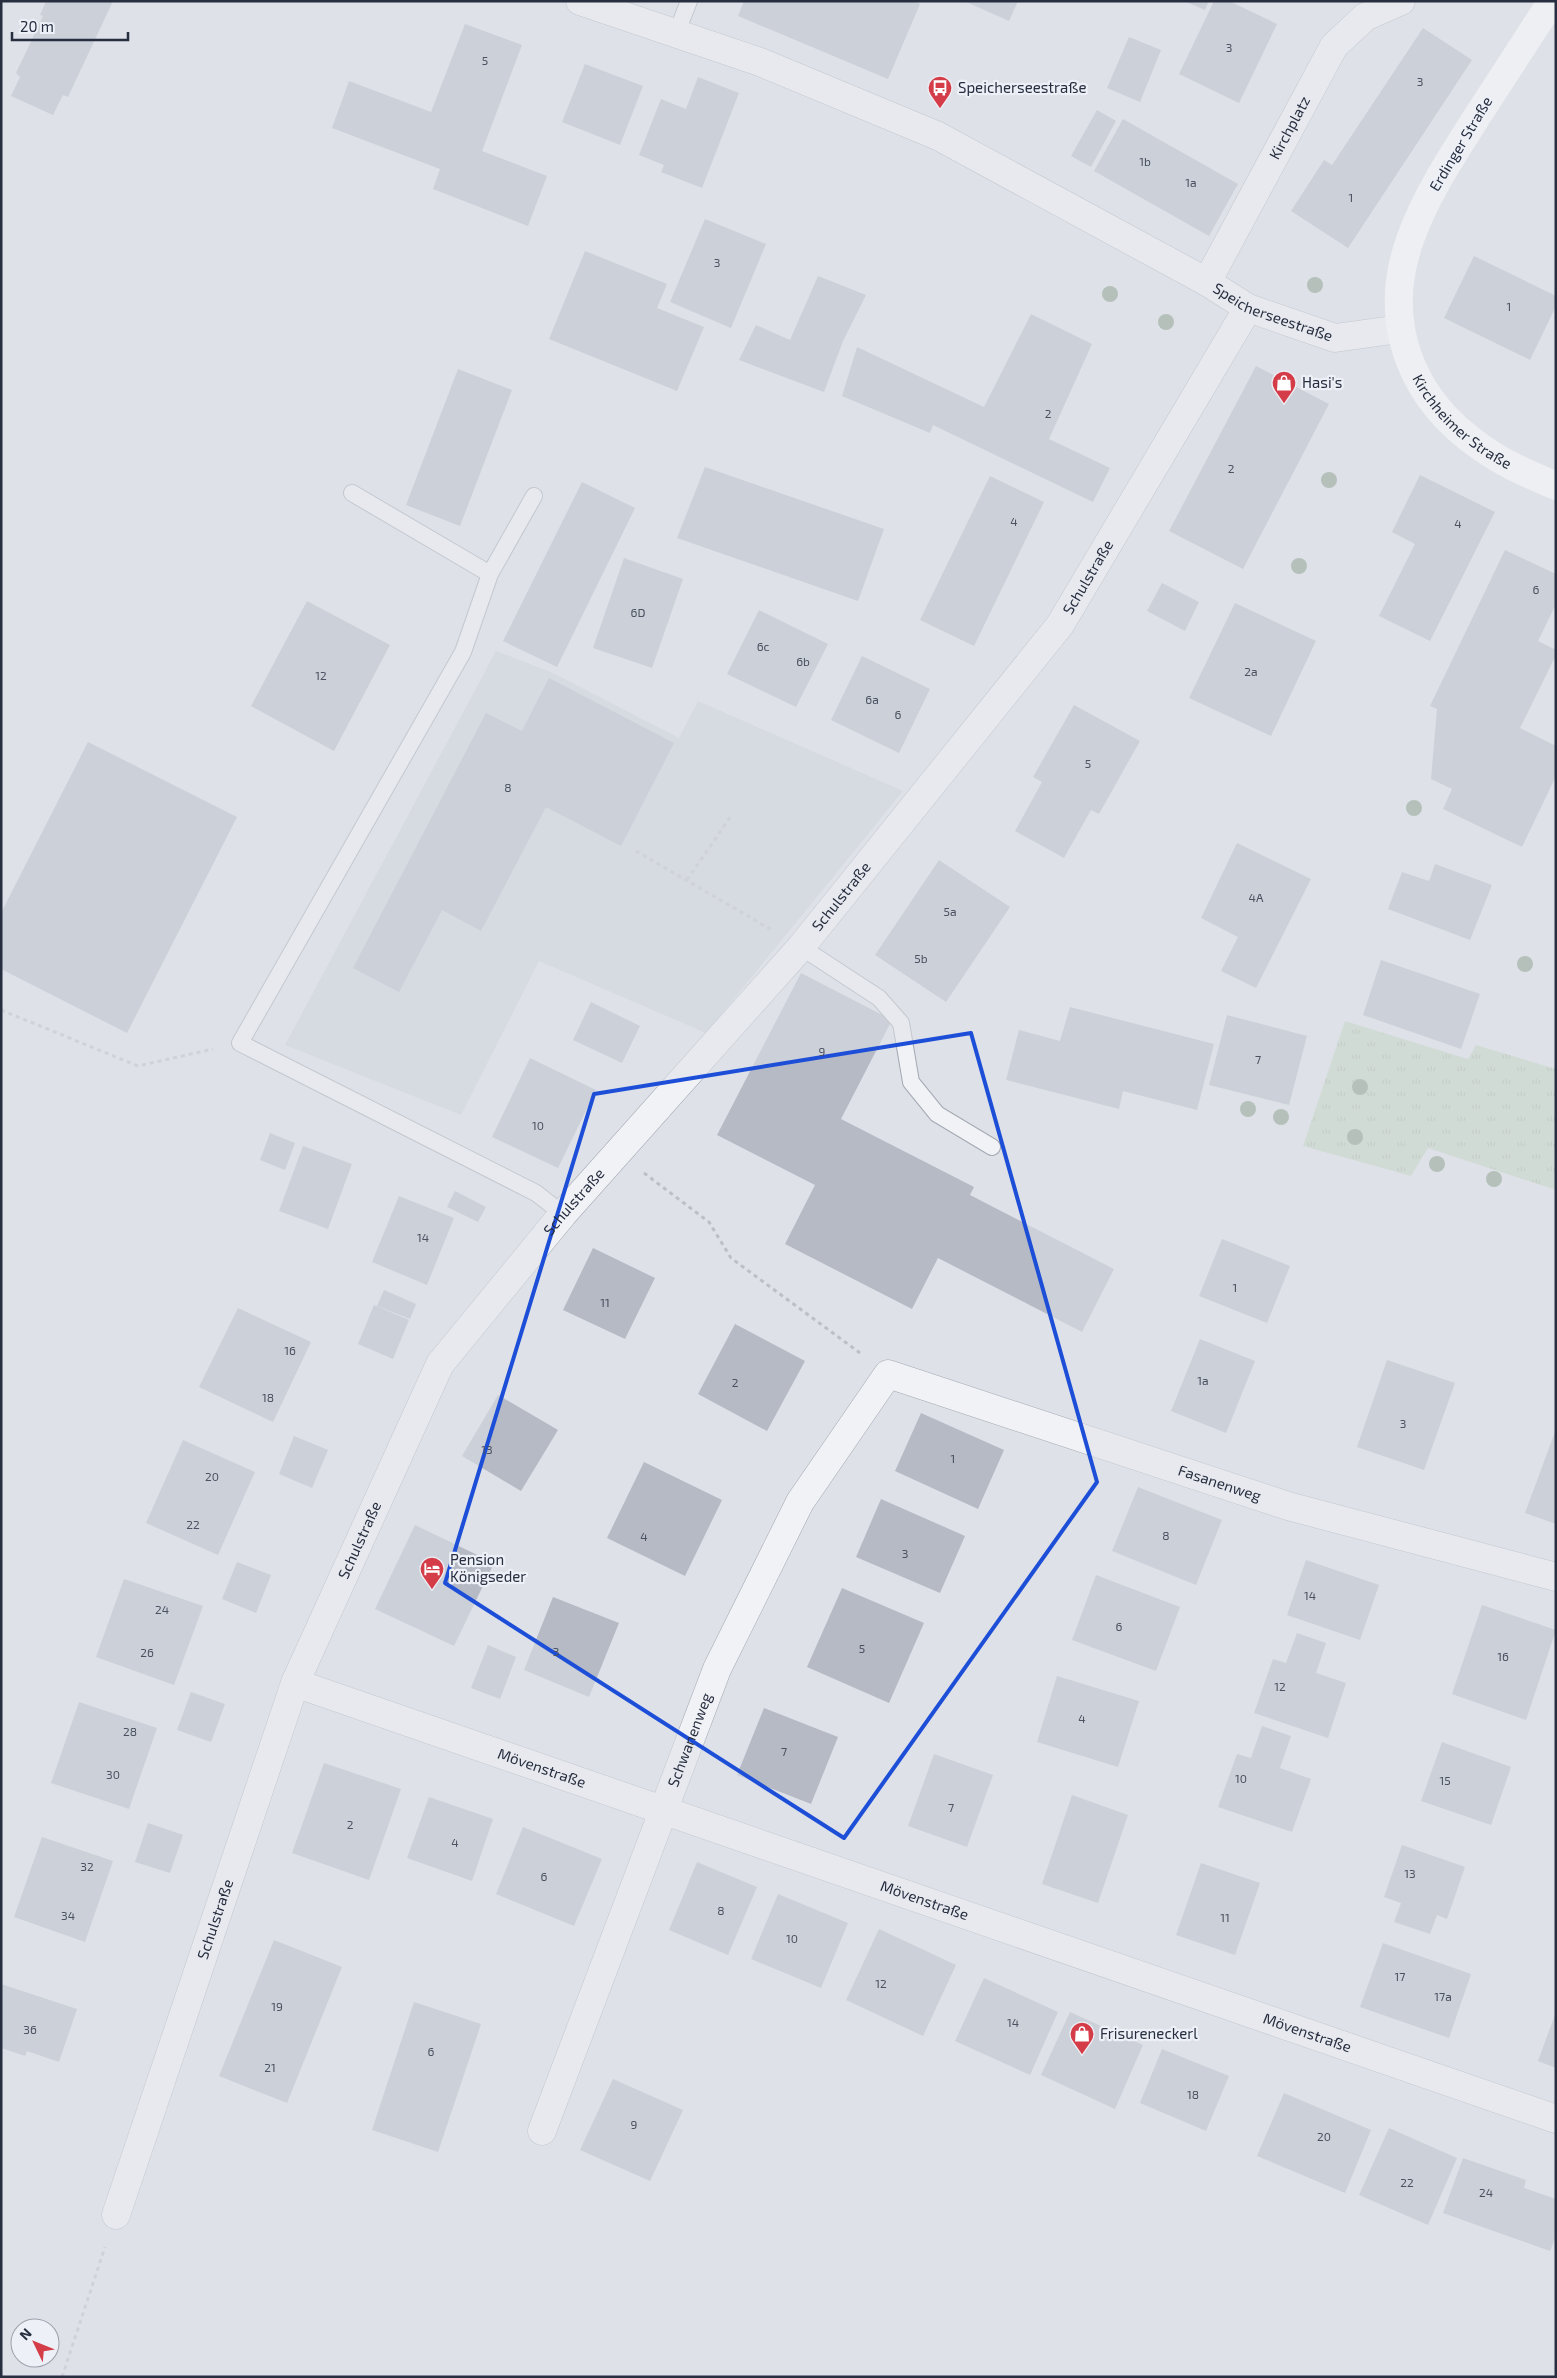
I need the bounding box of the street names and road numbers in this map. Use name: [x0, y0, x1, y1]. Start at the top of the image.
street label: Kirchplatz: [1265, 93, 1313, 162]
street label: Erdinger Straße: [1425, 93, 1495, 194]
street label: Speicherseestraße: [1210, 278, 1335, 345]
street label: Kirchheimer Straße: [1409, 371, 1515, 472]
street label: Schulstraße: [1058, 536, 1116, 617]
street label: Schulstraße: [808, 858, 874, 934]
street label: Schulstraße: [539, 1164, 608, 1239]
street label: Fasanenweg: [1176, 1460, 1264, 1505]
street label: Schulstraße: [333, 1498, 384, 1582]
street label: Schwanenweg: [663, 1690, 715, 1789]
street label: Mövenstraße: [496, 1744, 588, 1791]
street label: Mövenstraße: [878, 1876, 971, 1923]
street label: Schulstraße: [193, 1877, 236, 1961]
street label: Mövenstraße: [1261, 2008, 1354, 2056]

